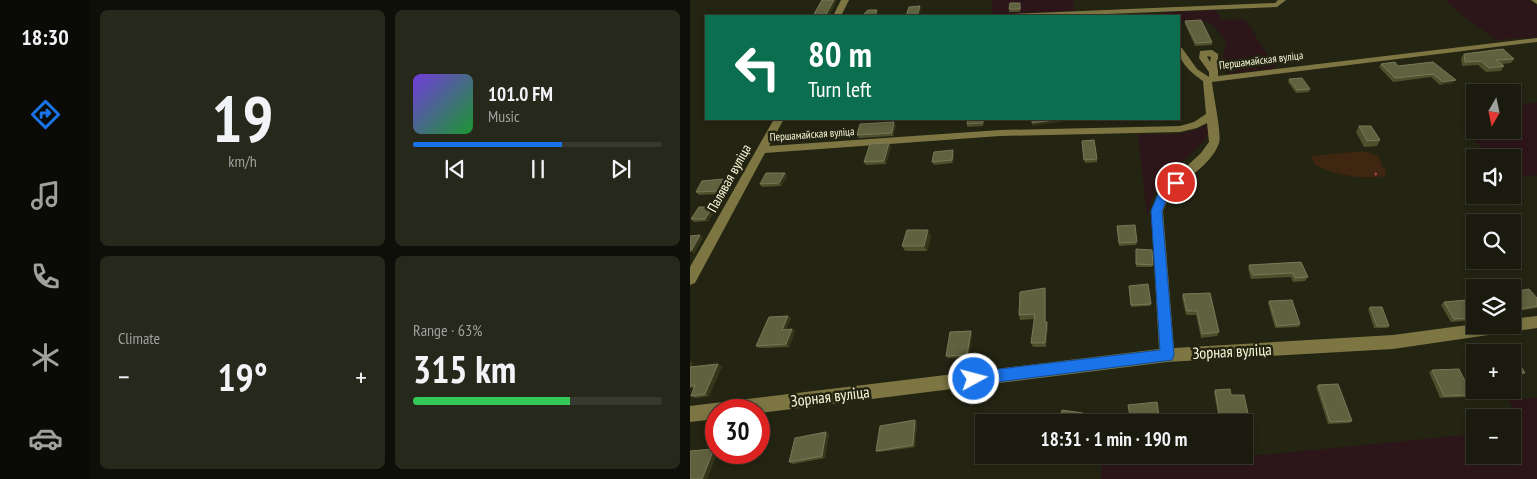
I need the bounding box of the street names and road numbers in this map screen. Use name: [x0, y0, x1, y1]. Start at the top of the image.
street label: Першамайская вуліца: [1218, 48, 1304, 72]
street label: Першамайская вуліца: [769, 124, 855, 144]
street label: Палявая вуліца: [703, 141, 755, 215]
street label: Зорная вуліца: [1192, 339, 1272, 363]
street label: Зорная вуліца: [789, 381, 871, 411]

